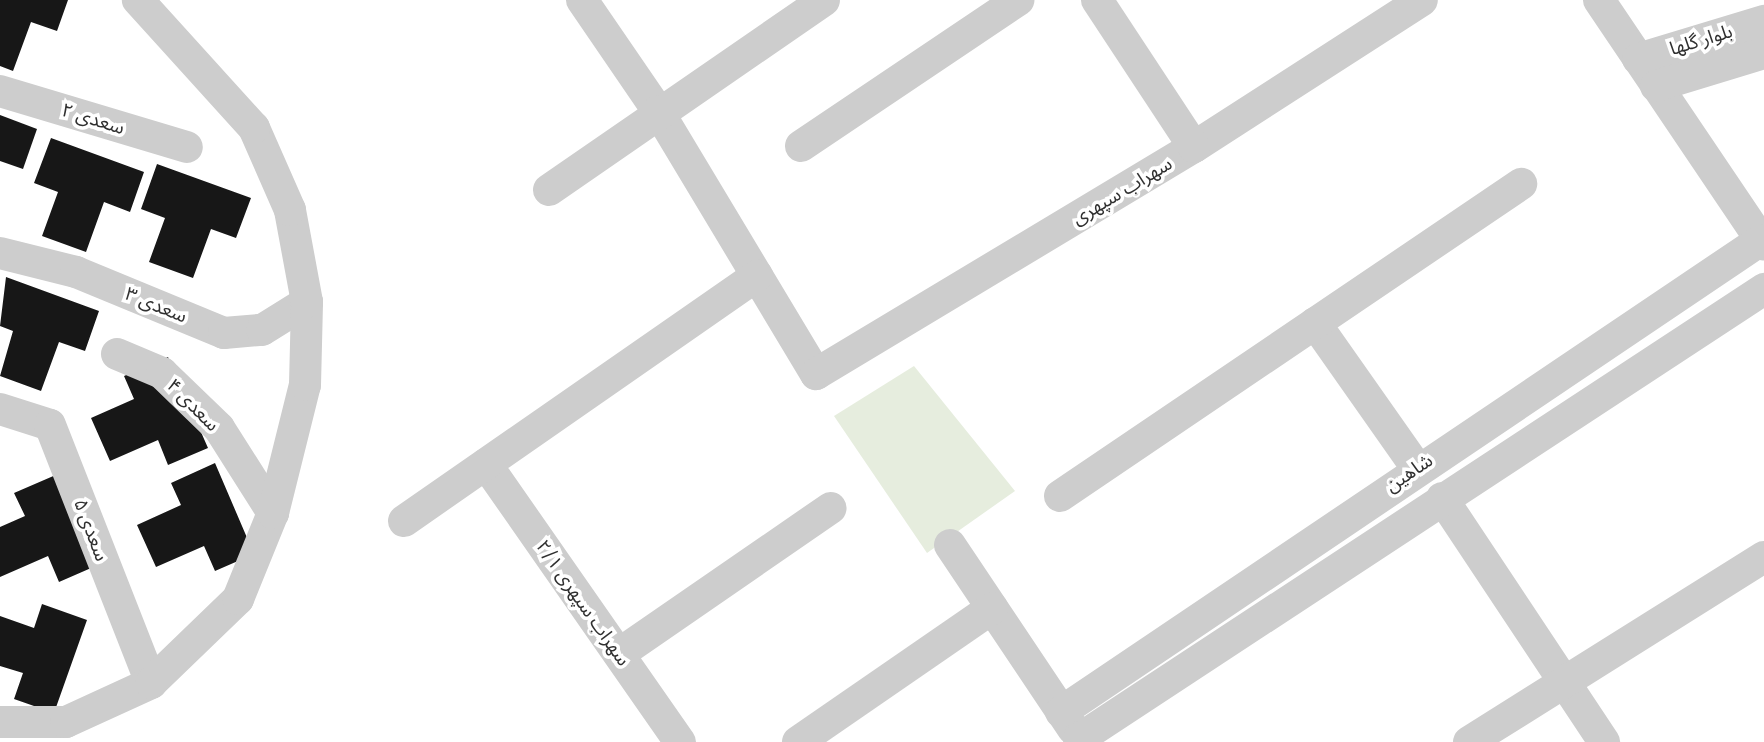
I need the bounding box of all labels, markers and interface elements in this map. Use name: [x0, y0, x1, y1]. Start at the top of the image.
street label: بلوار گلها: [1667, 20, 1735, 60]
street label: سعدی ۲: [59, 99, 127, 139]
street label: سهراب سپهری: [1068, 152, 1176, 230]
street label: سعدی ۳: [122, 282, 190, 328]
street label: سعدی ۴: [162, 374, 224, 436]
street label: شاهین: [1381, 449, 1437, 497]
street label: سعدی ۵: [69, 496, 113, 564]
street label: سهراب سپهری ۲/۱: [531, 536, 635, 670]

